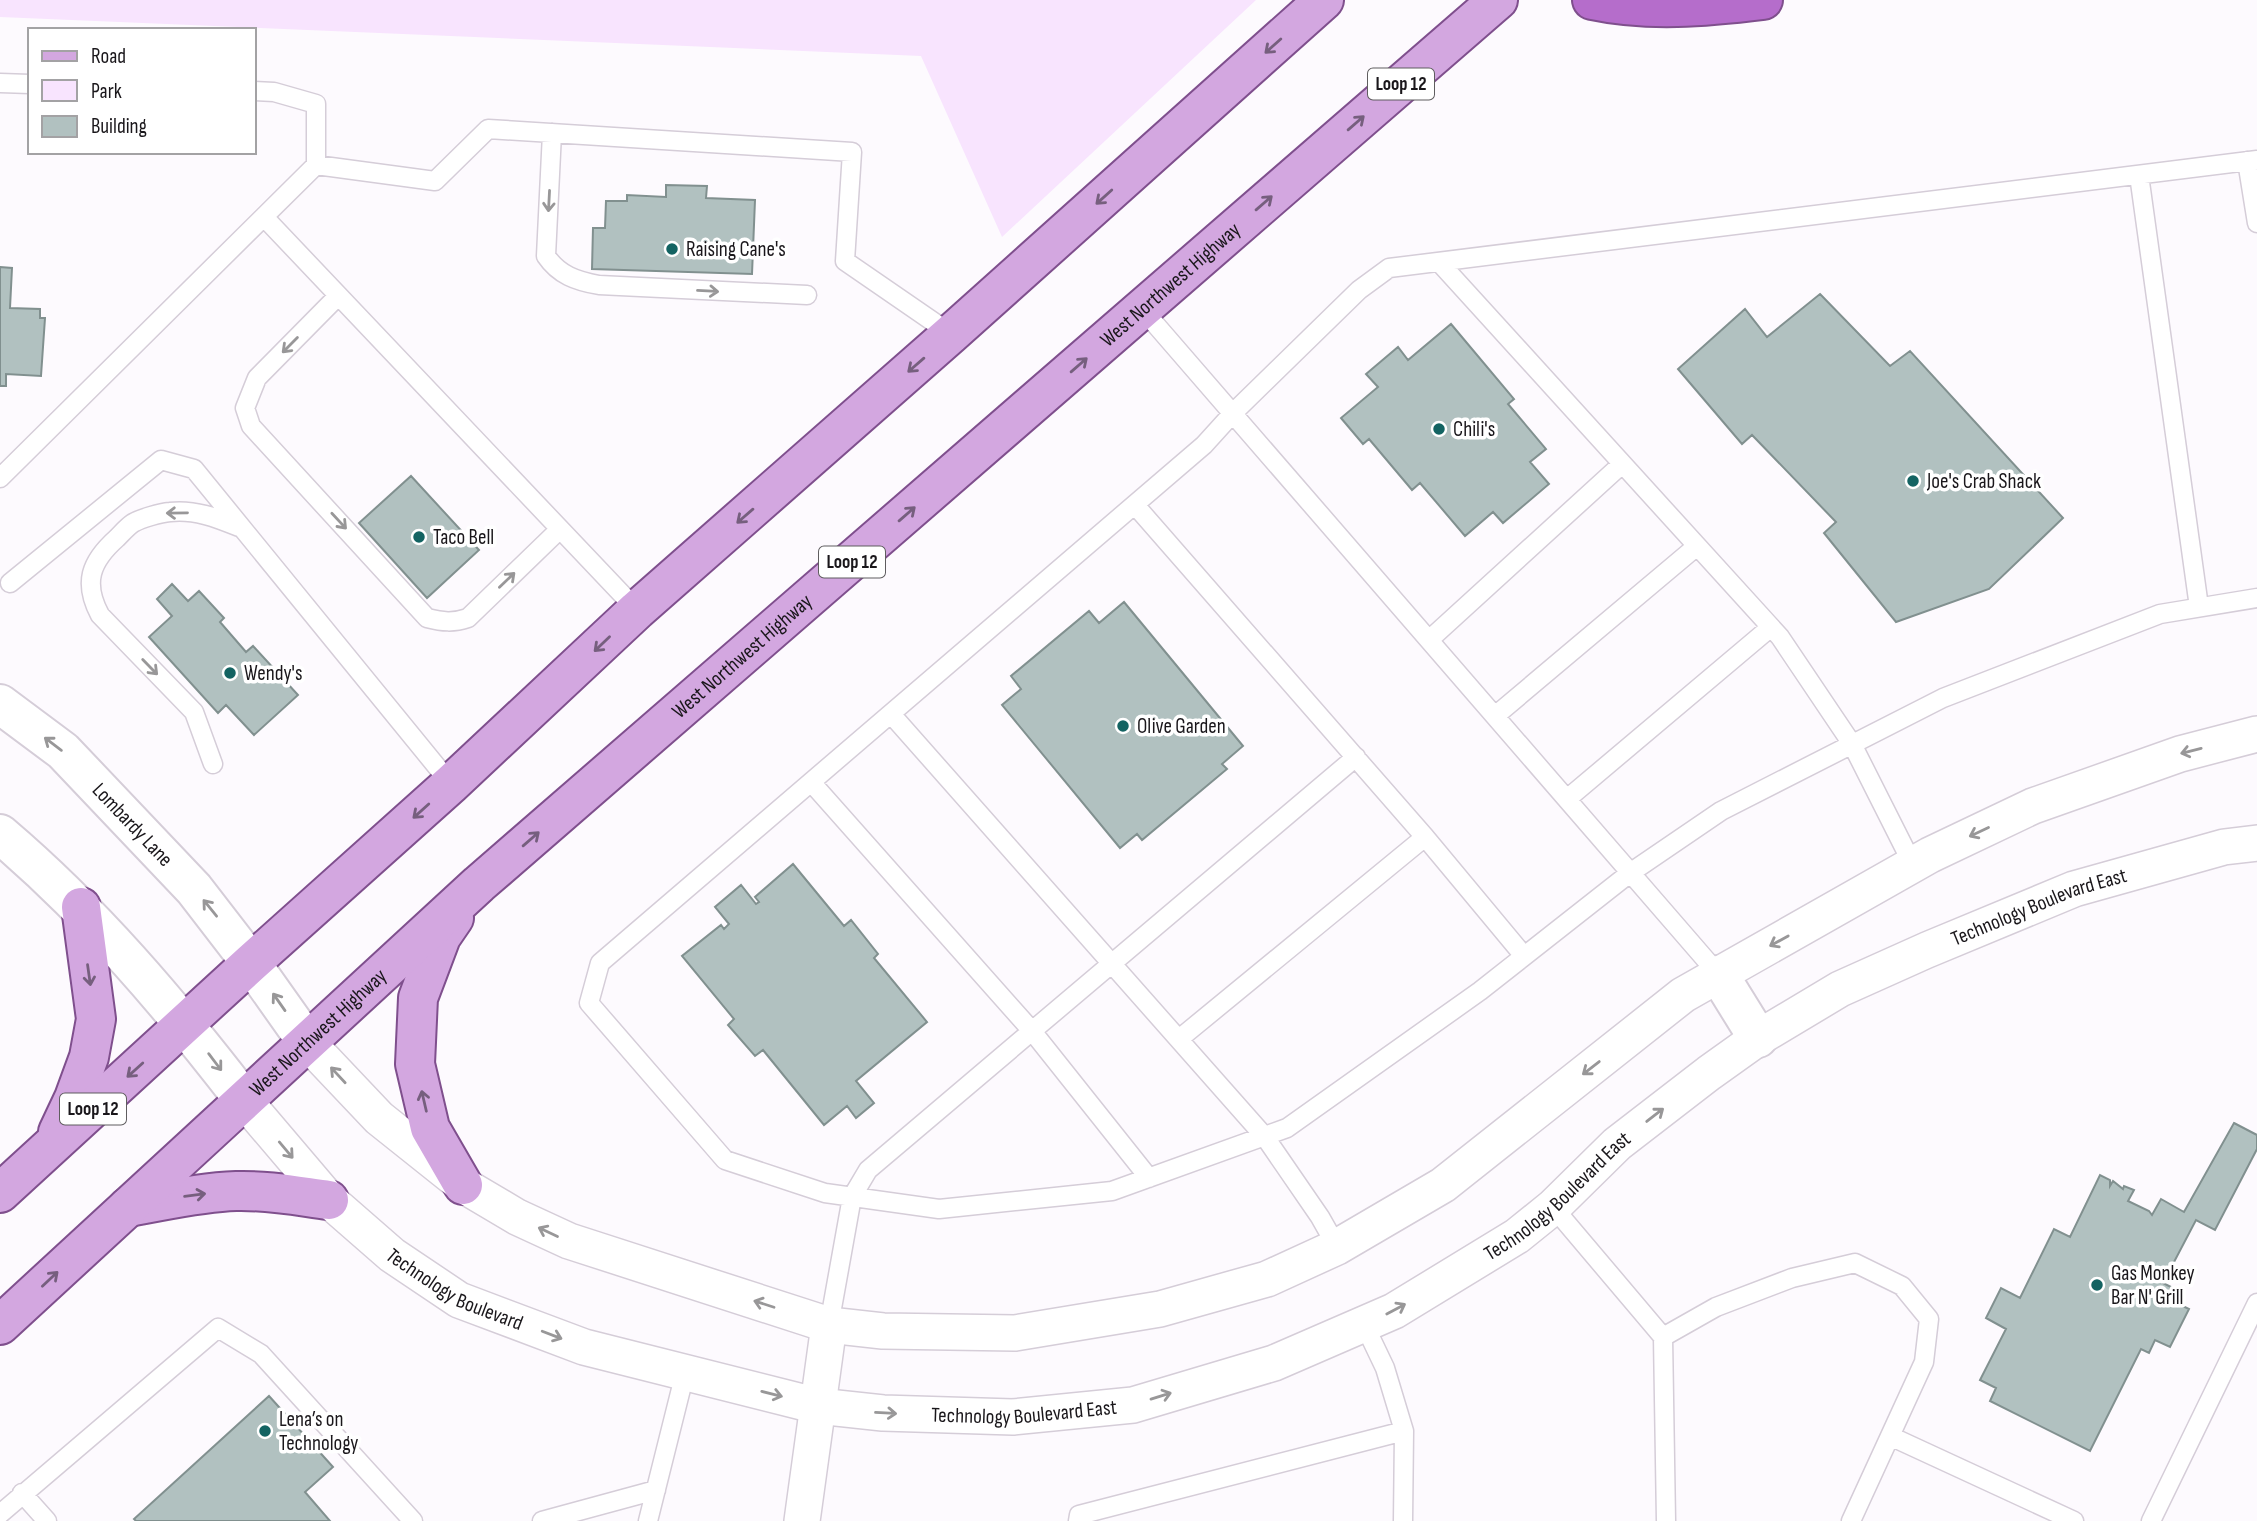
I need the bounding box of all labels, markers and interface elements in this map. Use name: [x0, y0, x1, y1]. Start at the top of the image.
legend: [28, 28, 256, 154]
one-way arrow: [1265, 37, 1282, 54]
text: Road: [91, 44, 126, 69]
road number: Loop 12: [1368, 68, 1434, 100]
text: Park: [91, 79, 122, 104]
text: Building: [91, 114, 147, 139]
one-way arrow: [1347, 115, 1365, 131]
one-way arrow: [1095, 189, 1113, 205]
one-way arrow: [542, 190, 555, 213]
one-way arrow: [1255, 195, 1273, 211]
street label: West Northwest Highway: [1095, 217, 1245, 352]
place label: Raising Cane's: [686, 237, 786, 262]
marker: Raising Cane's: [664, 241, 680, 257]
one-way arrow: [697, 284, 720, 297]
one-way arrow: [282, 336, 299, 353]
one-way arrow: [907, 357, 925, 373]
one-way arrow: [1070, 357, 1088, 373]
place label: Chili's: [1453, 417, 1495, 442]
marker: Chili's: [1431, 421, 1447, 437]
place label: Joe's Crab Shack: [1926, 469, 2041, 494]
marker: Joe's Crab Shack: [1905, 473, 1921, 489]
one-way arrow: [898, 506, 916, 522]
one-way arrow: [166, 507, 189, 520]
one-way arrow: [736, 508, 754, 524]
one-way arrow: [330, 512, 347, 529]
place label: Taco Bell: [433, 525, 494, 550]
marker: Taco Bell: [411, 529, 427, 545]
road number: Loop 12: [819, 547, 885, 578]
one-way arrow: [498, 572, 515, 589]
street label: West Northwest Highway: [667, 589, 817, 724]
one-way arrow: [594, 635, 611, 652]
one-way arrow: [141, 658, 158, 675]
place label: Wendy's: [244, 661, 302, 686]
marker: Wendy's: [222, 665, 238, 681]
place label: Olive Garden: [1137, 714, 1226, 739]
marker: Olive Garden: [1115, 718, 1131, 734]
one-way arrow: [44, 736, 63, 751]
one-way arrow: [2180, 745, 2203, 758]
street label: Lombardy Lane: [87, 778, 178, 872]
one-way arrow: [413, 803, 430, 820]
one-way arrow: [1969, 826, 1990, 839]
one-way arrow: [522, 831, 540, 847]
street label: Technology Boulevard East: [1947, 862, 2129, 951]
one-way arrow: [202, 900, 218, 918]
one-way arrow: [1769, 935, 1790, 948]
one-way arrow: [83, 963, 96, 986]
street label: West Northwest Highway: [244, 963, 391, 1102]
one-way arrow: [272, 993, 286, 1012]
one-way arrow: [207, 1053, 222, 1071]
one-way arrow: [1582, 1060, 1601, 1075]
one-way arrow: [127, 1062, 144, 1079]
one-way arrow: [330, 1067, 347, 1084]
one-way arrow: [417, 1090, 430, 1113]
road number: Loop 12: [60, 1093, 126, 1124]
one-way arrow: [1646, 1107, 1664, 1122]
street label: Technology Boulevard East: [1479, 1126, 1635, 1266]
one-way arrow: [278, 1141, 294, 1159]
one-way arrow: [183, 1189, 206, 1202]
one-way arrow: [538, 1224, 559, 1238]
street label: Technology Boulevard: [381, 1243, 527, 1335]
place label: Gas Monkey Bar N' Grill: [2111, 1261, 2195, 1310]
one-way arrow: [41, 1271, 59, 1287]
marker: Gas Monkey Bar N' Grill: [2089, 1277, 2105, 1293]
one-way arrow: [753, 1297, 775, 1310]
one-way arrow: [1386, 1302, 1406, 1316]
one-way arrow: [541, 1329, 563, 1342]
one-way arrow: [760, 1388, 783, 1401]
one-way arrow: [1149, 1389, 1171, 1402]
street label: Technology Boulevard East: [931, 1394, 1118, 1430]
one-way arrow: [874, 1406, 897, 1419]
place label: Lena’s on Technology: [279, 1407, 358, 1456]
marker: Lena’s on Technology: [257, 1423, 273, 1439]

